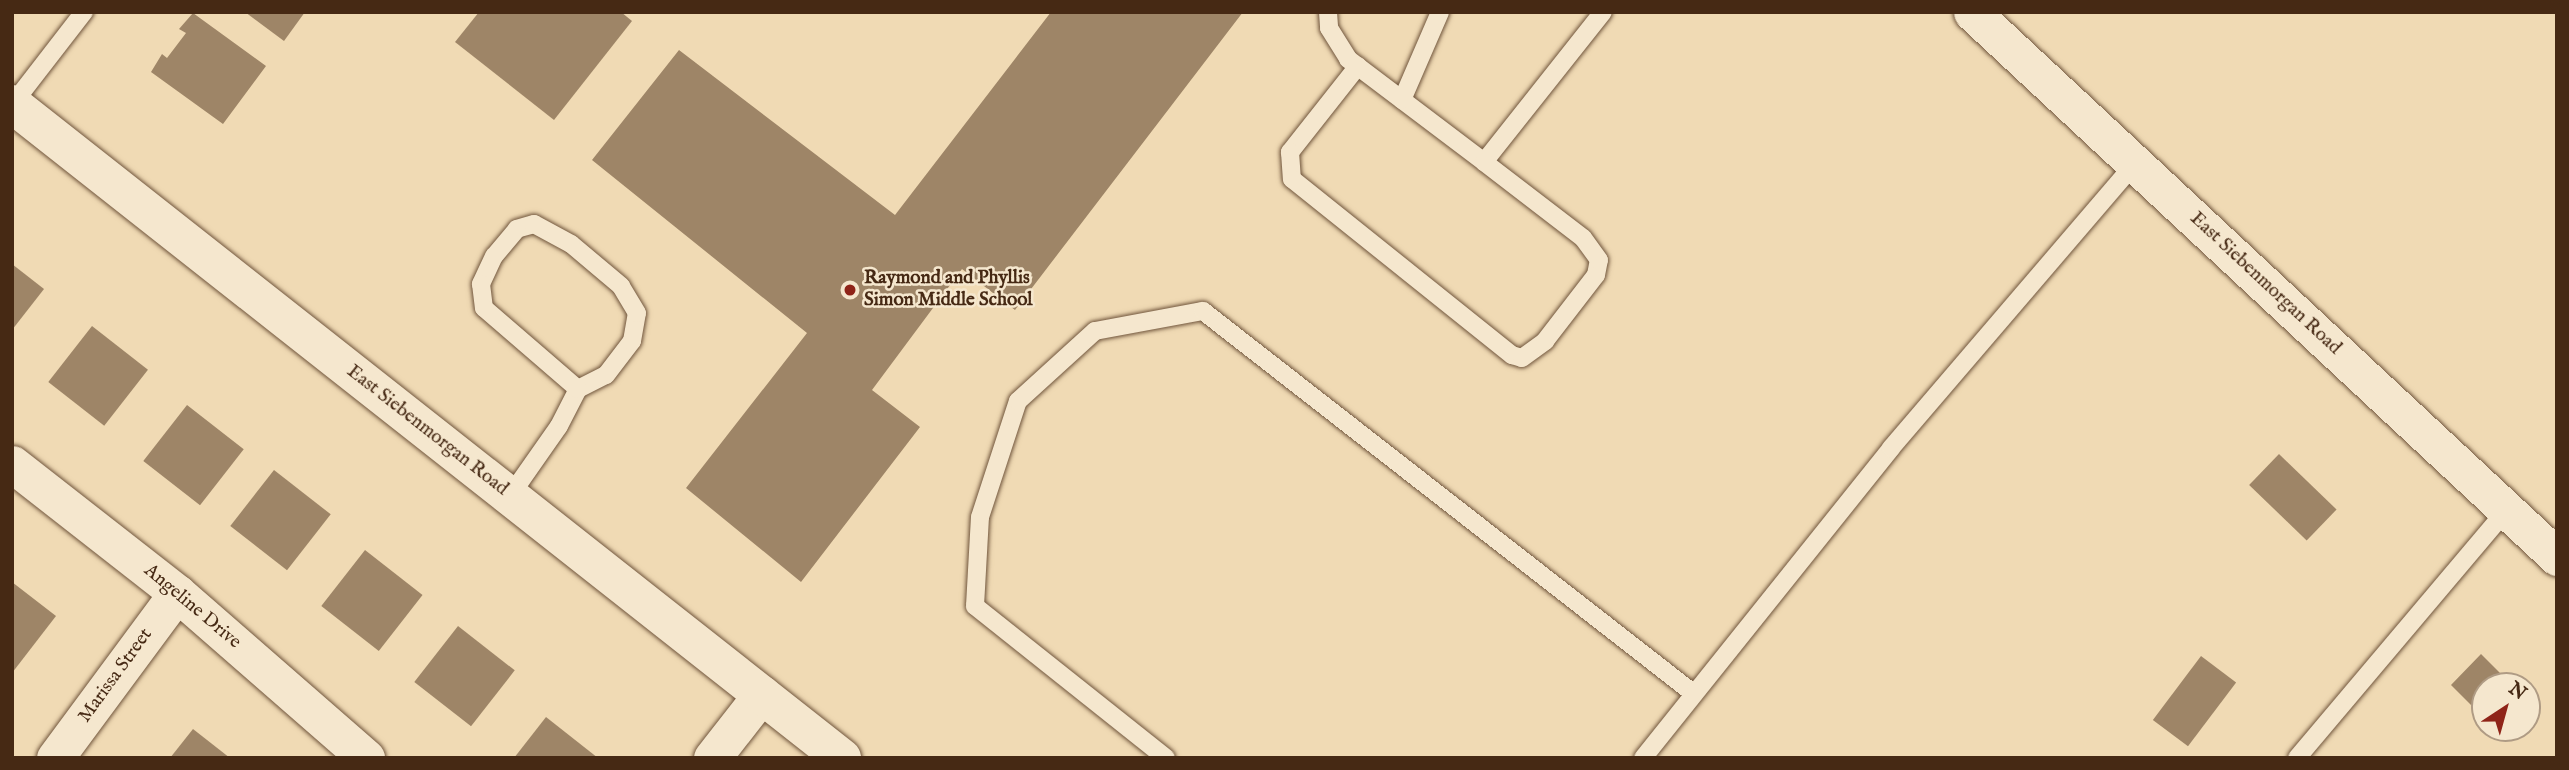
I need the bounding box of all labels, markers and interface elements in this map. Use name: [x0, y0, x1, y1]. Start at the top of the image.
street label: East Siebenmorgan Road: [2185, 208, 2345, 360]
place label: Raymond and Phyllis Simon Middle School: [864, 268, 1033, 312]
marker: Raymond and Phyllis Simon Middle School: [842, 282, 858, 298]
street label: East Siebenmorgan Road: [342, 361, 512, 501]
street label: Angeline Drive: [139, 560, 245, 654]
street label: Marissa Street: [74, 624, 158, 728]
north arrow: [2471, 672, 2541, 742]
text: N: [2503, 677, 2531, 706]

